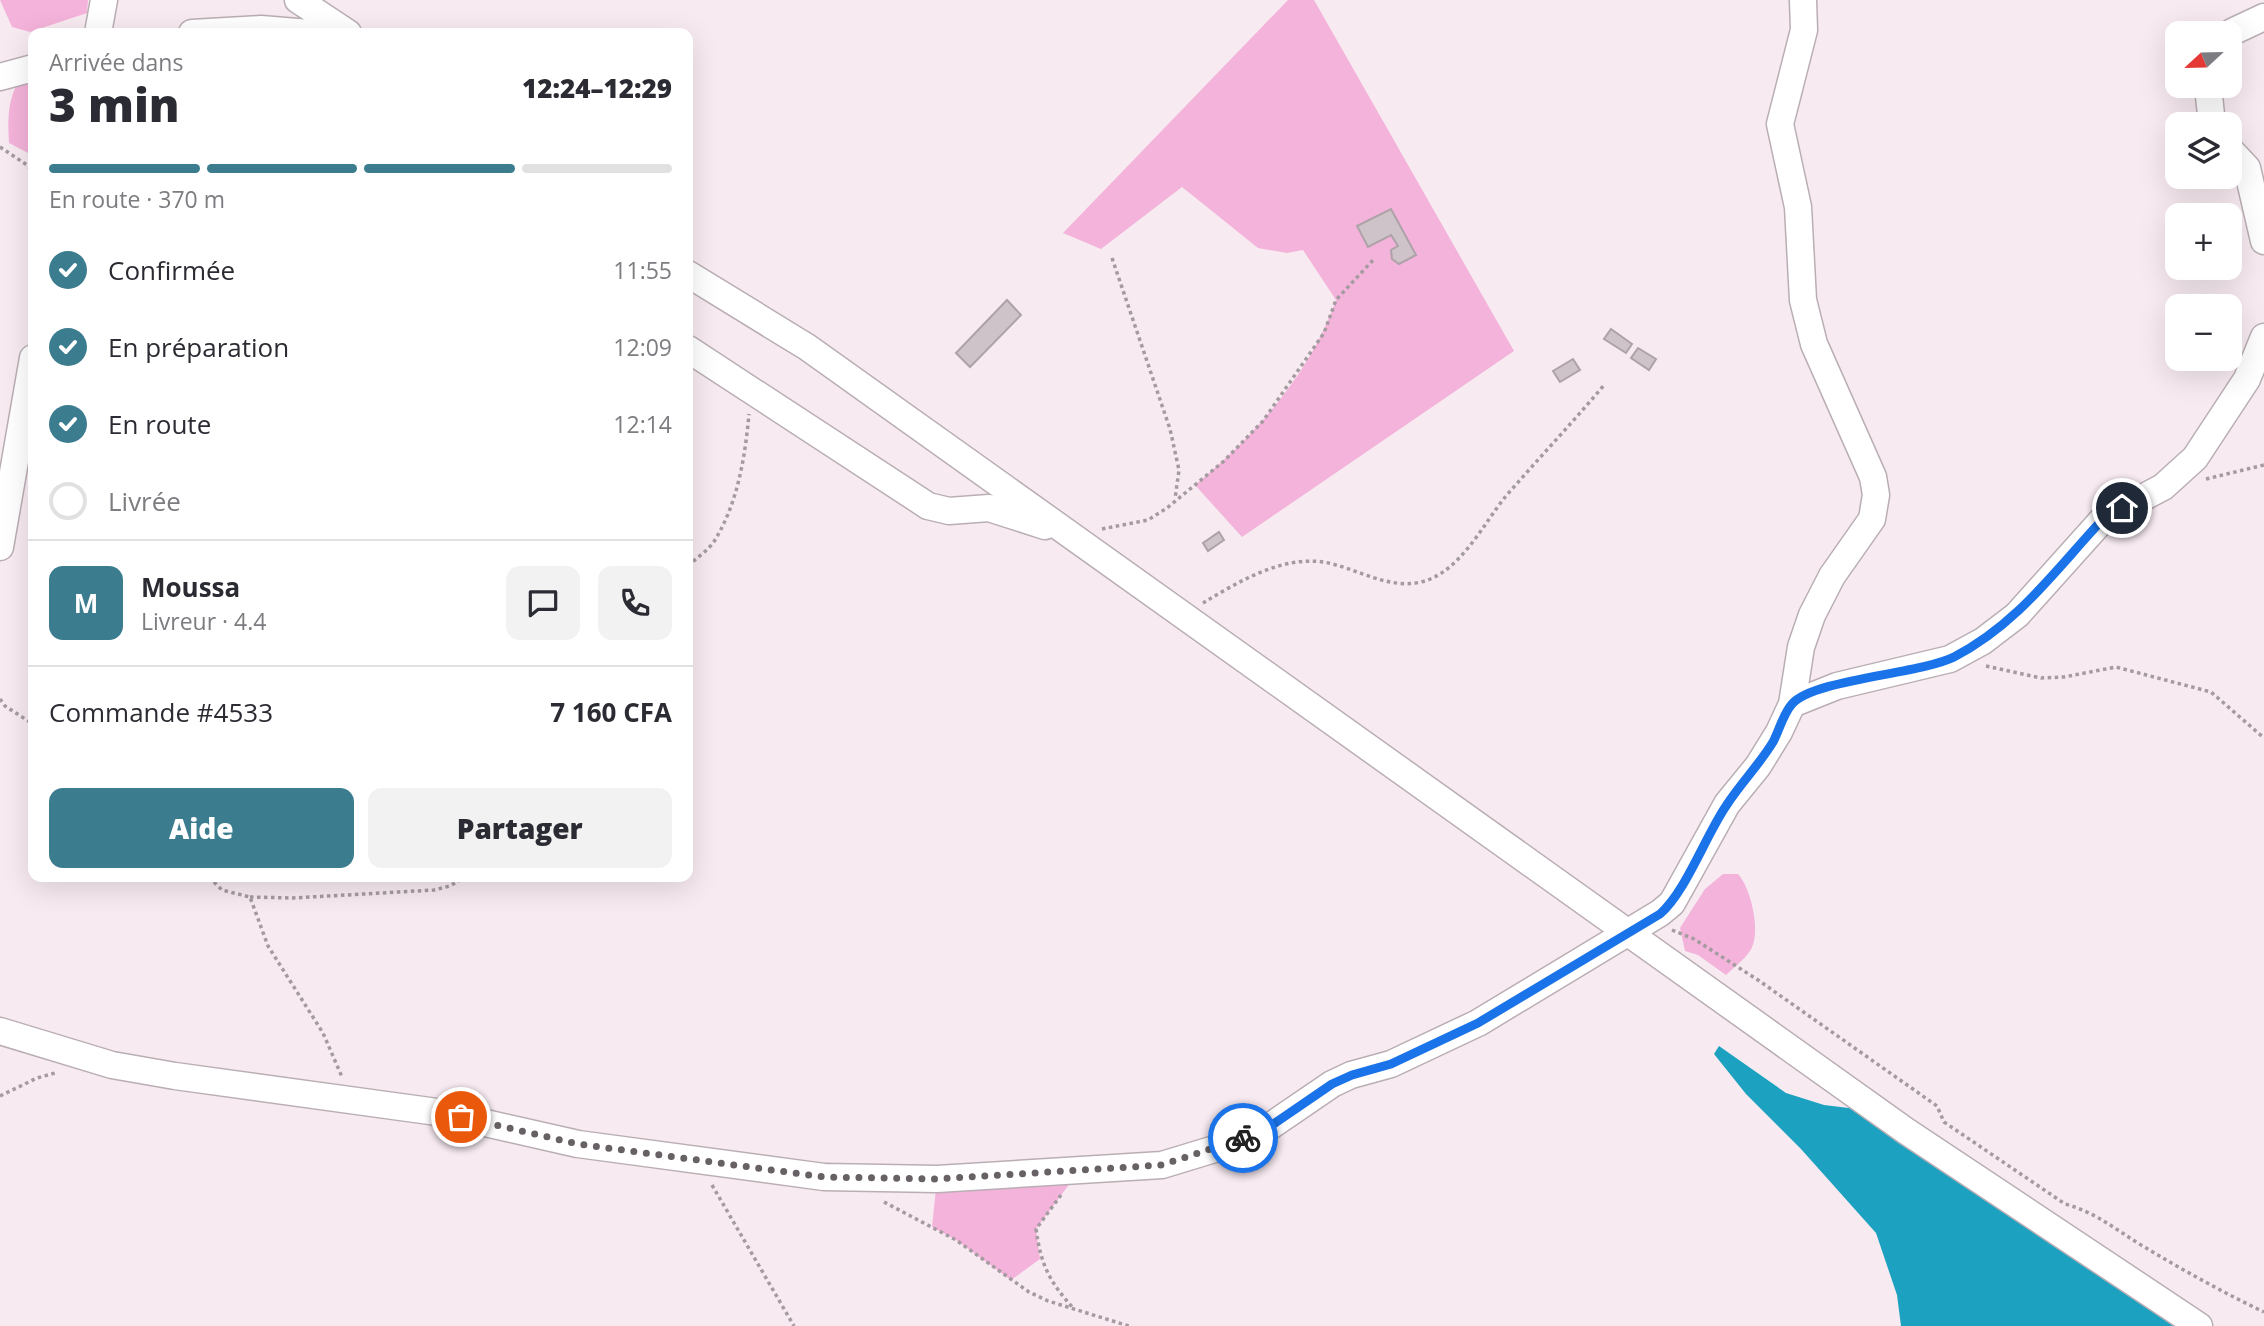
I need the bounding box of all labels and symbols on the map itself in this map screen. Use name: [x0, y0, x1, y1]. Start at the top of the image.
north arrow: [2165, 21, 2242, 98]
pin: [2092, 478, 2152, 538]
pin: [431, 1087, 491, 1147]
courier: [1208, 1103, 1278, 1173]

